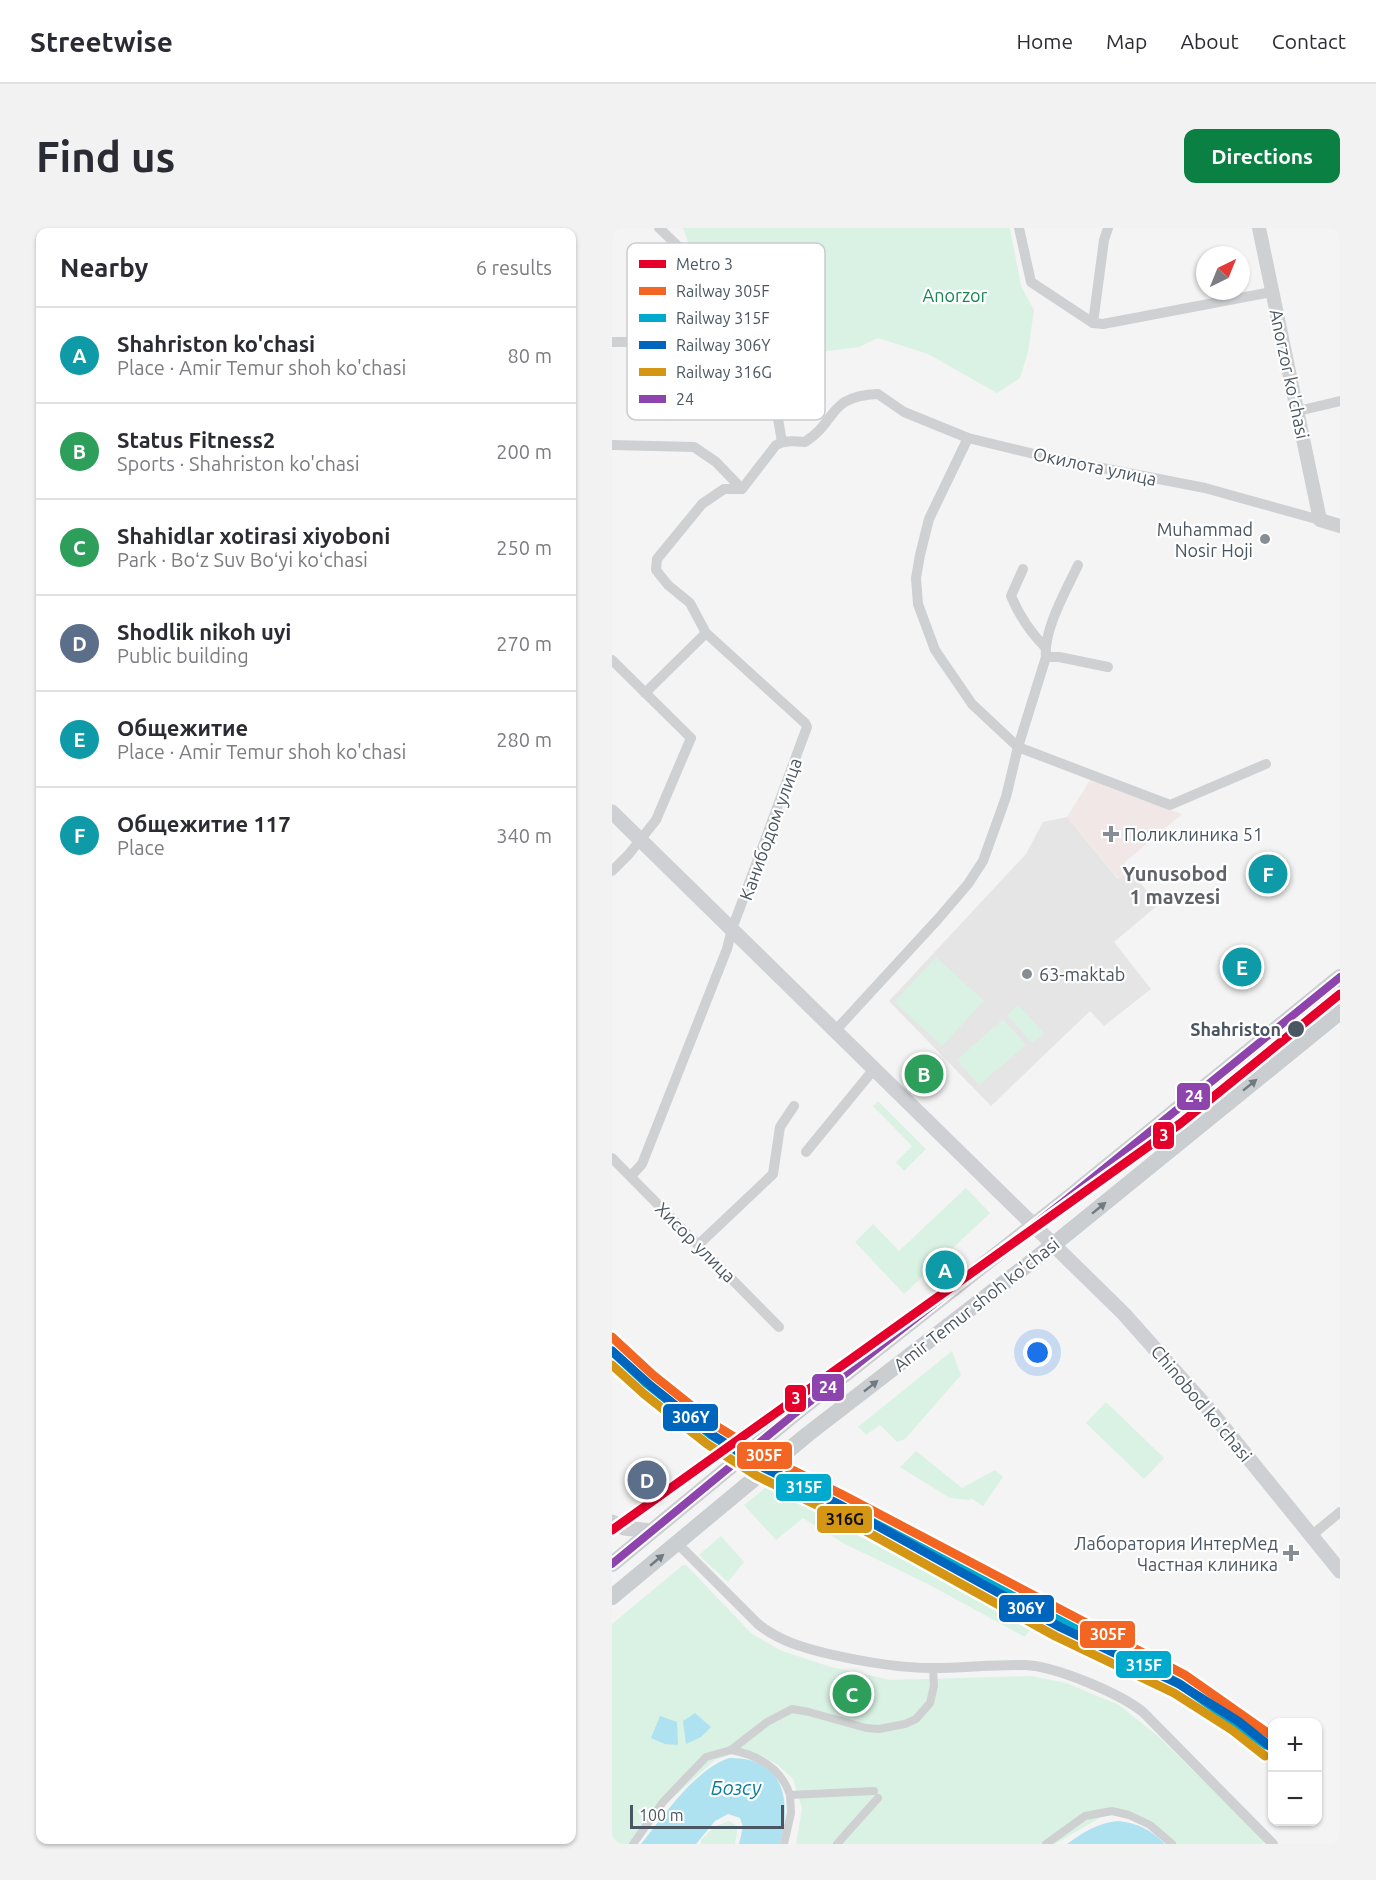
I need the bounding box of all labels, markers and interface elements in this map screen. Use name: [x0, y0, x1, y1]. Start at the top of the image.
text: Streetwise: [30, 26, 173, 57]
text: Home: [1016, 29, 1073, 53]
text: Map: [1106, 29, 1147, 53]
text: About: [1180, 29, 1239, 53]
text: Contact: [1272, 29, 1346, 53]
button: Directions: [1184, 129, 1340, 183]
text: Find us: [36, 133, 175, 180]
legend: [627, 243, 825, 420]
north arrow: [1196, 246, 1250, 300]
text: Nearby: [60, 253, 148, 282]
text: Metro 3: [676, 255, 733, 273]
text: 6 results: [476, 256, 552, 279]
text: Railway 305F: [676, 282, 770, 300]
park label: Anorzor: [923, 285, 988, 305]
street label: Anorzor ko'chasi: [1266, 307, 1314, 441]
text: Railway 315F: [676, 309, 770, 327]
text: Shahriston ko'chasi: [117, 331, 315, 356]
text: Railway 306Y: [676, 336, 771, 354]
text: A: [72, 344, 87, 367]
text: 80 m: [508, 344, 552, 367]
text: Place · Amir Temur shoh ko'chasi: [117, 356, 406, 379]
text: Railway 316G: [676, 363, 772, 381]
text: 24: [676, 390, 694, 408]
text: Status Fitness2: [117, 427, 275, 452]
text: B: [73, 440, 86, 463]
text: 200 m: [496, 440, 552, 463]
street label: Окилота улица: [1031, 443, 1159, 489]
text: Sports · Shahriston ko'chasi: [117, 452, 360, 475]
place label: Muhammad Nosir Hoji: [1157, 519, 1253, 560]
text: Shahidlar xotirasi xiyoboni: [117, 523, 390, 548]
marker: Muhammad Nosir Hoji: [1258, 532, 1272, 546]
text: C: [73, 536, 86, 559]
text: 250 m: [496, 536, 552, 559]
text: Park · Boʻz Suv Boʻyi koʻchasi: [117, 548, 368, 571]
text: Shodlik nikoh uyi: [117, 619, 291, 644]
text: D: [72, 632, 87, 655]
text: 270 m: [496, 632, 552, 655]
text: Public building: [117, 644, 249, 667]
text: Общежитие: [117, 715, 248, 740]
text: E: [74, 728, 85, 751]
text: 280 m: [496, 728, 552, 751]
text: Place · Amir Temur shoh ko'chasi: [117, 740, 406, 763]
street label: Канибодом улица: [735, 755, 805, 903]
text: Общежитие 117: [117, 811, 291, 836]
text: F: [74, 824, 85, 847]
text: 340 m: [496, 824, 552, 847]
place label: Поликлиника 51: [1124, 824, 1263, 844]
marker: Поликлиника 51: [1102, 825, 1120, 843]
text: Place: [117, 836, 165, 859]
pin: F: [1248, 852, 1288, 896]
district label: Yunusobod 1 mavzesi: [1123, 862, 1227, 908]
pin: E: [1222, 944, 1262, 990]
place label: 63-maktab: [1039, 964, 1125, 984]
marker: 63-maktab: [1020, 967, 1034, 981]
place label: Shahriston: [1190, 1019, 1281, 1039]
marker: Shahriston: [1286, 1019, 1306, 1039]
pin: B: [904, 1052, 944, 1096]
one-way arrow: [1242, 1079, 1257, 1092]
line badge: 24: [1176, 1082, 1211, 1111]
text: 24: [1185, 1087, 1203, 1105]
line badge: 3: [1152, 1121, 1175, 1150]
text: 3: [1159, 1126, 1169, 1144]
street label: Хисор улица: [652, 1198, 740, 1286]
one-way arrow: [1091, 1202, 1107, 1215]
street label: Amir Temur shoh ko'chasi: [889, 1232, 1063, 1376]
pin: A: [926, 1248, 964, 1292]
your location: [1023, 1338, 1052, 1367]
street label: Chinobod ko'chasi: [1148, 1341, 1256, 1465]
line badge: 24: [811, 1373, 845, 1402]
text: 24: [819, 1378, 837, 1396]
one-way arrow: [863, 1380, 878, 1392]
line badge: 3: [784, 1384, 807, 1413]
text: 3: [791, 1389, 801, 1407]
line badge: 306Y: [662, 1403, 719, 1432]
text: 306Y: [672, 1408, 710, 1426]
line badge: 305F: [736, 1441, 793, 1470]
text: 305F: [746, 1446, 782, 1464]
pin: D: [627, 1458, 666, 1502]
line badge: 315F: [775, 1473, 832, 1502]
text: 315F: [786, 1478, 822, 1496]
line badge: 316G: [816, 1505, 873, 1534]
text: 316G: [826, 1510, 864, 1528]
place label: Лаборатория ИнтерМед Частная клиника: [1074, 1533, 1278, 1574]
marker: Лаборатория ИнтерМед Частная клиника: [1282, 1544, 1300, 1562]
one-way arrow: [649, 1553, 665, 1566]
line badge: 306Y: [998, 1594, 1055, 1623]
text: 306Y: [1007, 1599, 1045, 1617]
line badge: 305F: [1079, 1620, 1136, 1649]
text: 305F: [1090, 1625, 1126, 1643]
line badge: 315F: [1115, 1650, 1172, 1679]
text: 315F: [1126, 1656, 1162, 1674]
pin: C: [832, 1672, 872, 1716]
map controls: [1268, 1718, 1322, 1826]
button: +: [1268, 1718, 1322, 1772]
button: −: [1268, 1772, 1322, 1826]
water label: Бозсу: [711, 1776, 762, 1799]
scale bar: [630, 1802, 784, 1830]
text: 100 m: [639, 1806, 684, 1824]

